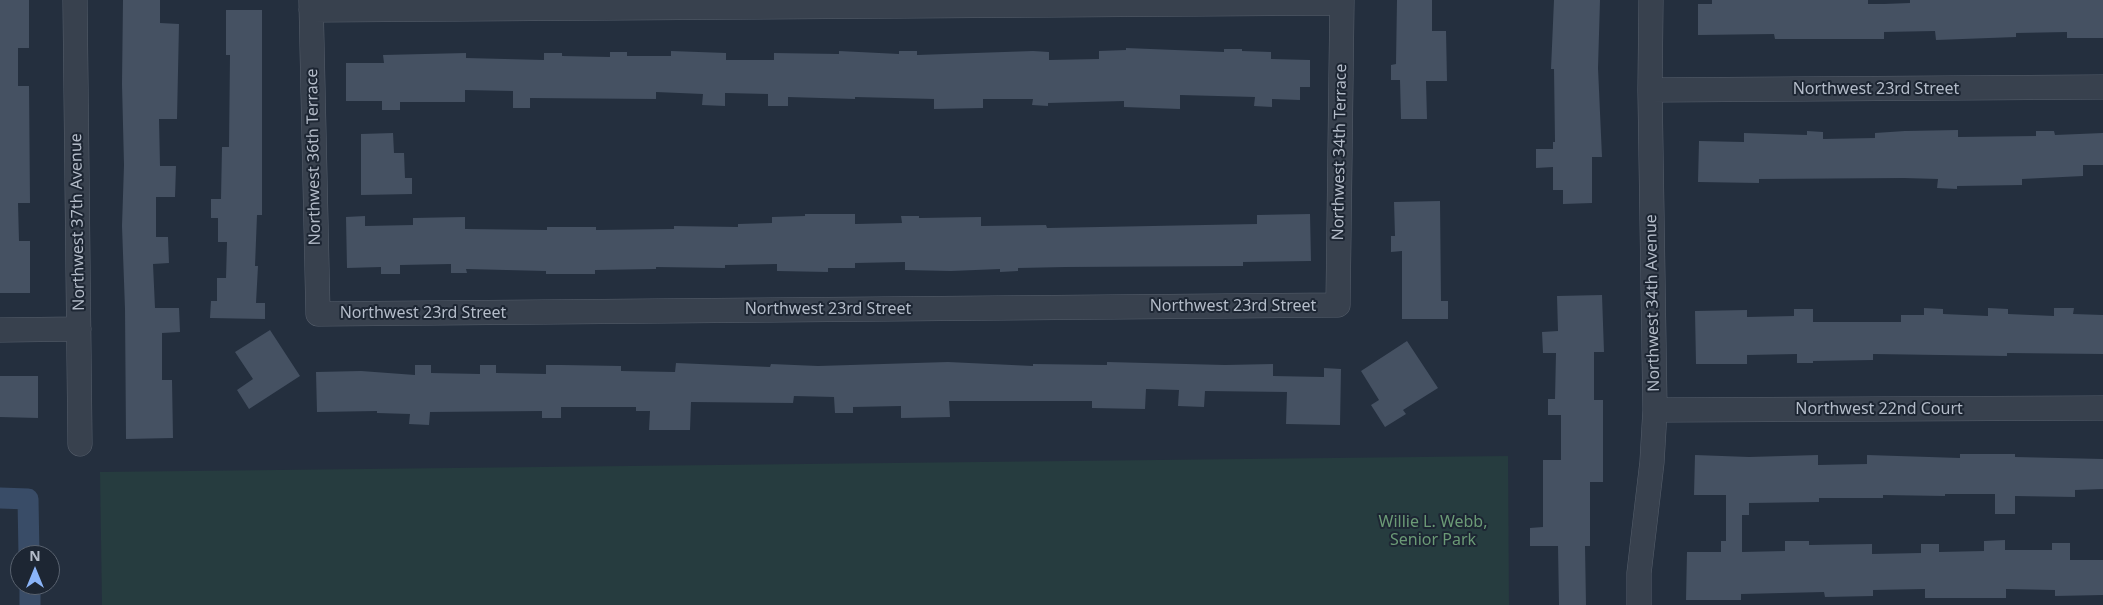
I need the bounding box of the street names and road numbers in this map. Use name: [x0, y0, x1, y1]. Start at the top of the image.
street label: Northwest 34th Terrace: [1329, 63, 1351, 241]
street label: Northwest 36th Terrace: [303, 68, 325, 246]
street label: Northwest 23rd Street: [1793, 79, 1959, 99]
street label: Northwest 37th Avenue: [67, 133, 89, 311]
street label: Northwest 34th Avenue: [1642, 214, 1664, 392]
street label: Northwest 23rd Street: [1150, 296, 1316, 316]
street label: Northwest 23rd Street: [745, 299, 911, 319]
street label: Northwest 23rd Street: [340, 303, 506, 323]
street label: Northwest 22nd Court: [1795, 399, 1963, 419]

